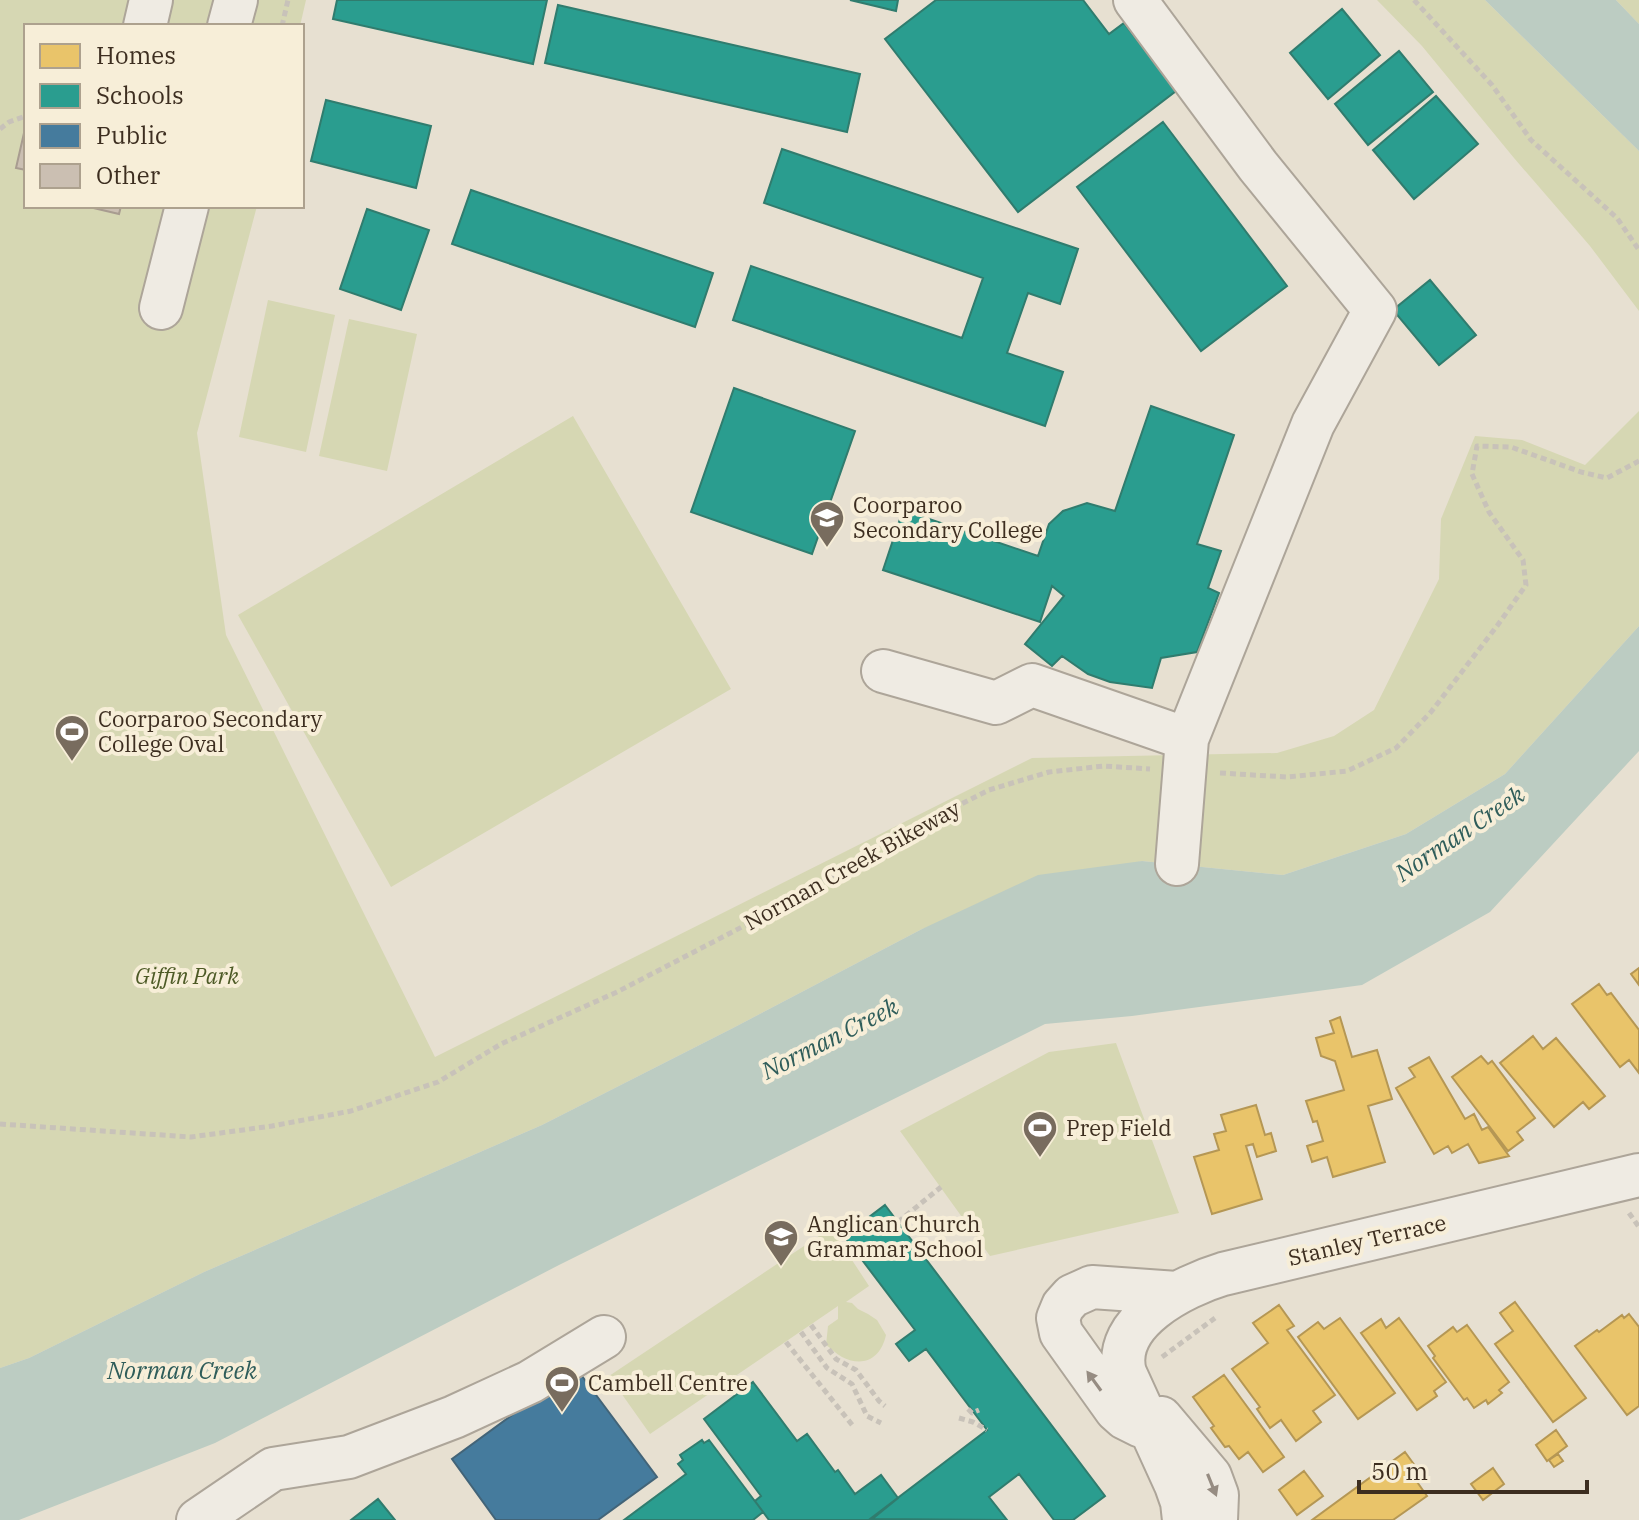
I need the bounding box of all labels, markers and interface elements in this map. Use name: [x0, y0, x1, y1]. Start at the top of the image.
legend: [24, 24, 304, 208]
text: Homes: [96, 39, 176, 71]
text: Schools: [96, 79, 184, 111]
text: Public: [96, 119, 167, 151]
text: Other: [96, 159, 160, 191]
place label: Coorparoo Secondary College: [853, 490, 1043, 544]
school or university icon: Coorparoo Secondary College: [808, 499, 846, 549]
place label: Coorparoo Secondary College Oval: [98, 704, 323, 758]
sports icon: Coorparoo Secondary College Oval: [53, 713, 91, 763]
water label: Norman Creek: [1388, 778, 1531, 889]
street label: Norman Creek Bikeway: [738, 793, 965, 936]
park label: Giffin Park: [135, 961, 239, 990]
water label: Norman Creek: [755, 990, 904, 1087]
sports icon: Prep Field: [1021, 1109, 1059, 1159]
place label: Prep Field: [1066, 1113, 1172, 1142]
street label: Stanley Terrace: [1285, 1207, 1449, 1272]
place label: Anglican Church Grammar School: [807, 1209, 983, 1263]
school or university icon: Anglican Church Grammar School: [762, 1218, 800, 1268]
water label: Norman Creek: [106, 1354, 257, 1386]
sports icon: Cambell Centre: [543, 1364, 581, 1414]
place label: Cambell Centre: [588, 1368, 748, 1397]
one-way arrow: [1087, 1371, 1103, 1392]
scale bar: [1359, 1444, 1587, 1494]
text: 50 m: [1371, 1455, 1428, 1487]
one-way arrow: [1206, 1473, 1219, 1497]

